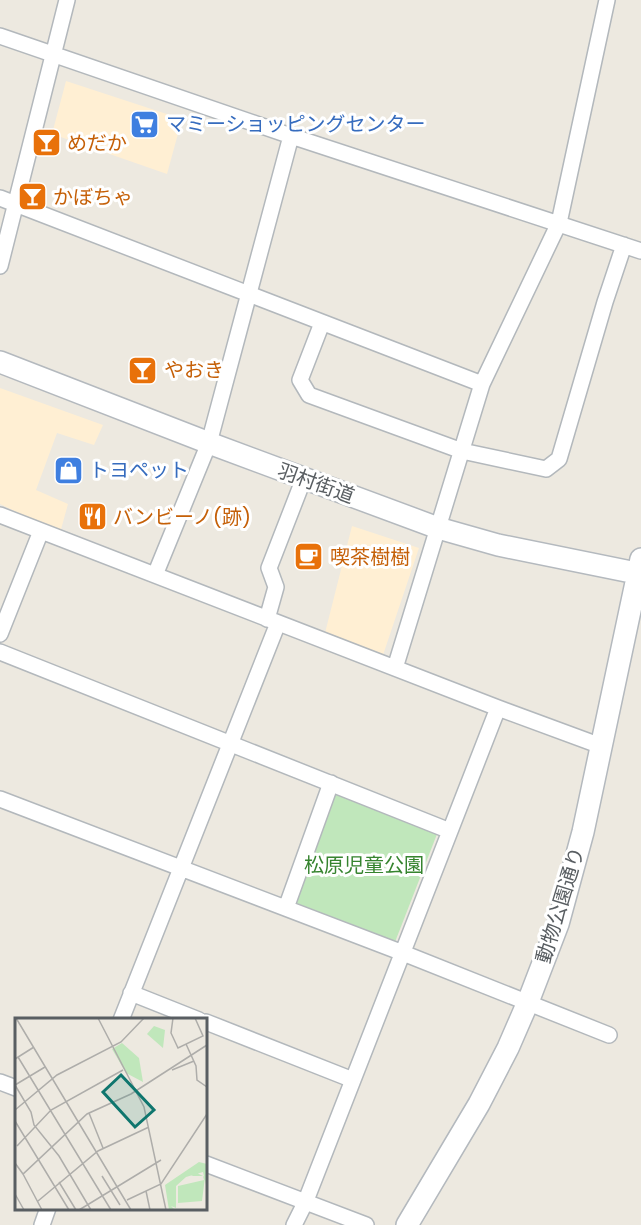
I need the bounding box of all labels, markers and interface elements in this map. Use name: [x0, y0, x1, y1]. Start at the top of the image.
supermarket icon: マミーショッピングセンター: [129, 108, 161, 140]
place label: マミーショッピングセンター: [166, 110, 426, 138]
bar icon: めだか: [30, 127, 62, 159]
place label: めだか: [67, 129, 127, 157]
bar icon: かぼちゃ: [16, 181, 48, 213]
place label: かぼちゃ: [53, 183, 133, 211]
bar icon: やおき: [127, 354, 159, 386]
place label: やおき: [164, 356, 224, 384]
shop icon: トヨペット: [52, 454, 84, 486]
place label: トヨペット: [89, 456, 189, 484]
street label: 羽村街道: [274, 456, 358, 510]
restaurant icon: バンビーノ(跡): [76, 501, 108, 533]
place label: バンビーノ(跡): [113, 503, 251, 531]
cafe icon: 喫茶樹樹: [293, 541, 325, 573]
place label: 喫茶樹樹: [330, 543, 410, 571]
street label: 動物公園通り: [529, 844, 591, 966]
park label: 松原児童公園: [304, 851, 424, 879]
inset map: [15, 1018, 207, 1210]

